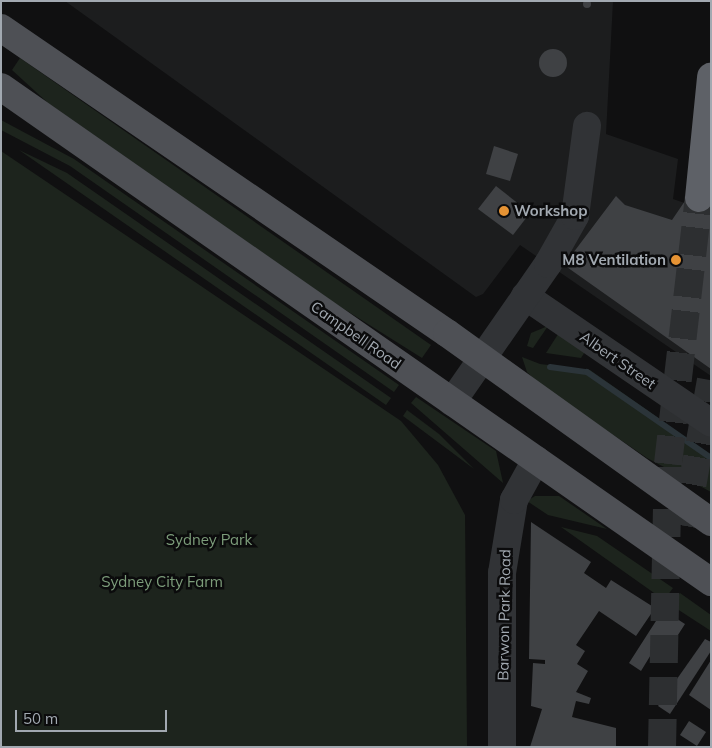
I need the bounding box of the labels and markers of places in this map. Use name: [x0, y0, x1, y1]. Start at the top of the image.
place label: Workshop: [514, 202, 588, 220]
marker: Workshop: [498, 205, 510, 217]
place label: M8 Ventilation: [562, 251, 666, 269]
marker: M8 Ventilation: [670, 254, 682, 266]

